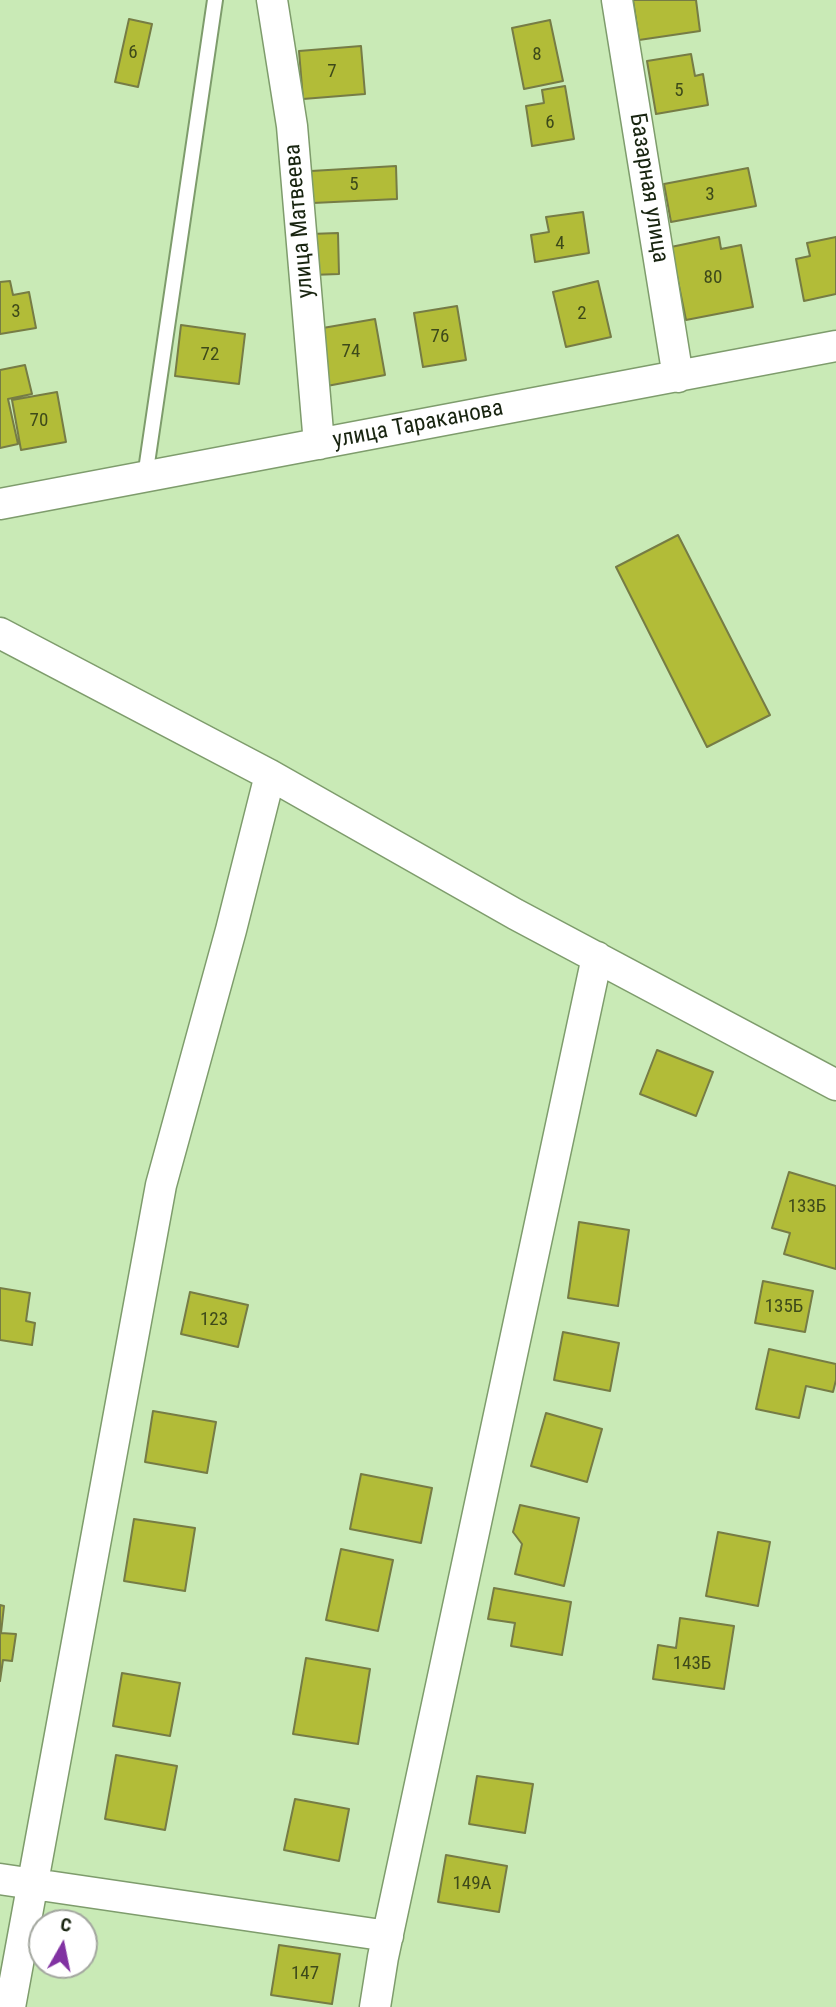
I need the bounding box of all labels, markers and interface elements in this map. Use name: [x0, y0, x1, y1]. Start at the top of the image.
house number: 6: [128, 42, 138, 64]
house number: 8: [532, 44, 542, 66]
house number: 7: [327, 61, 337, 83]
house number: 5: [674, 80, 684, 102]
street label: Базарная улица: [623, 111, 673, 265]
house number: 6: [545, 112, 555, 134]
street label: улица Матвеева: [280, 143, 320, 299]
house number: 5: [349, 174, 359, 196]
house number: 3: [705, 184, 715, 206]
house number: 4: [555, 233, 565, 255]
house number: 80: [704, 267, 722, 289]
house number: 3: [11, 301, 21, 323]
house number: 2: [577, 303, 587, 325]
house number: 76: [431, 326, 449, 348]
house number: 74: [342, 341, 360, 363]
house number: 72: [201, 344, 219, 366]
street label: улица Тараканова: [330, 395, 506, 455]
house number: 70: [30, 410, 48, 432]
house number: 133Б: [788, 1196, 826, 1218]
house number: 135Б: [765, 1296, 803, 1318]
house number: 123: [200, 1309, 228, 1331]
house number: 143Б: [673, 1653, 711, 1675]
house number: 149А: [452, 1873, 492, 1895]
north arrow: [28, 1909, 98, 1979]
text: С: [59, 1913, 73, 1937]
house number: 147: [291, 1963, 319, 1985]

